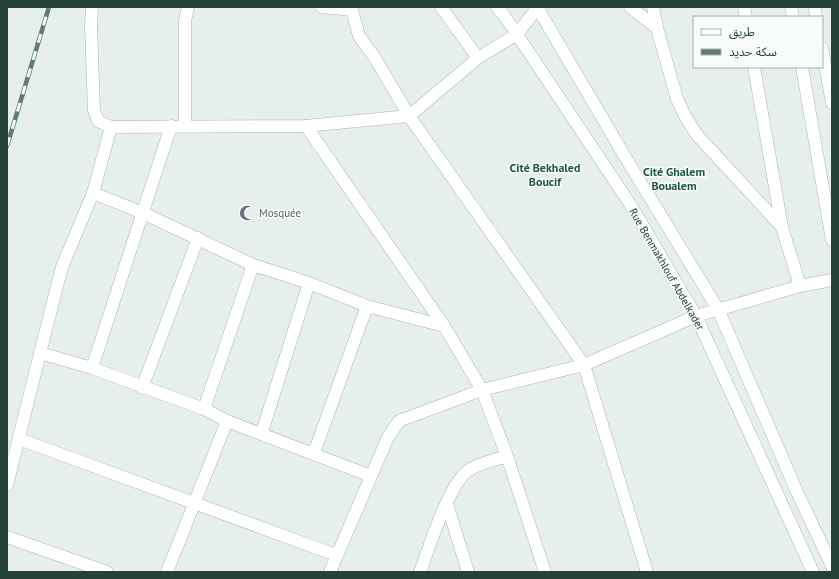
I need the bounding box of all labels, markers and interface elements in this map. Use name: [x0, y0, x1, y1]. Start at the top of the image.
legend: [693, 16, 823, 68]
text: طريق: [729, 24, 755, 40]
text: سكة حديد: [729, 44, 777, 59]
district label: Cité Bekhaled Boucif: [510, 160, 580, 189]
district label: Cité Ghalem Boualem: [643, 164, 705, 193]
mosque icon: Mosquée: [238, 204, 256, 222]
street label: Rue Benmakhlouf Abdelkader: [626, 205, 708, 333]
place label: Mosquée: [259, 206, 302, 220]

